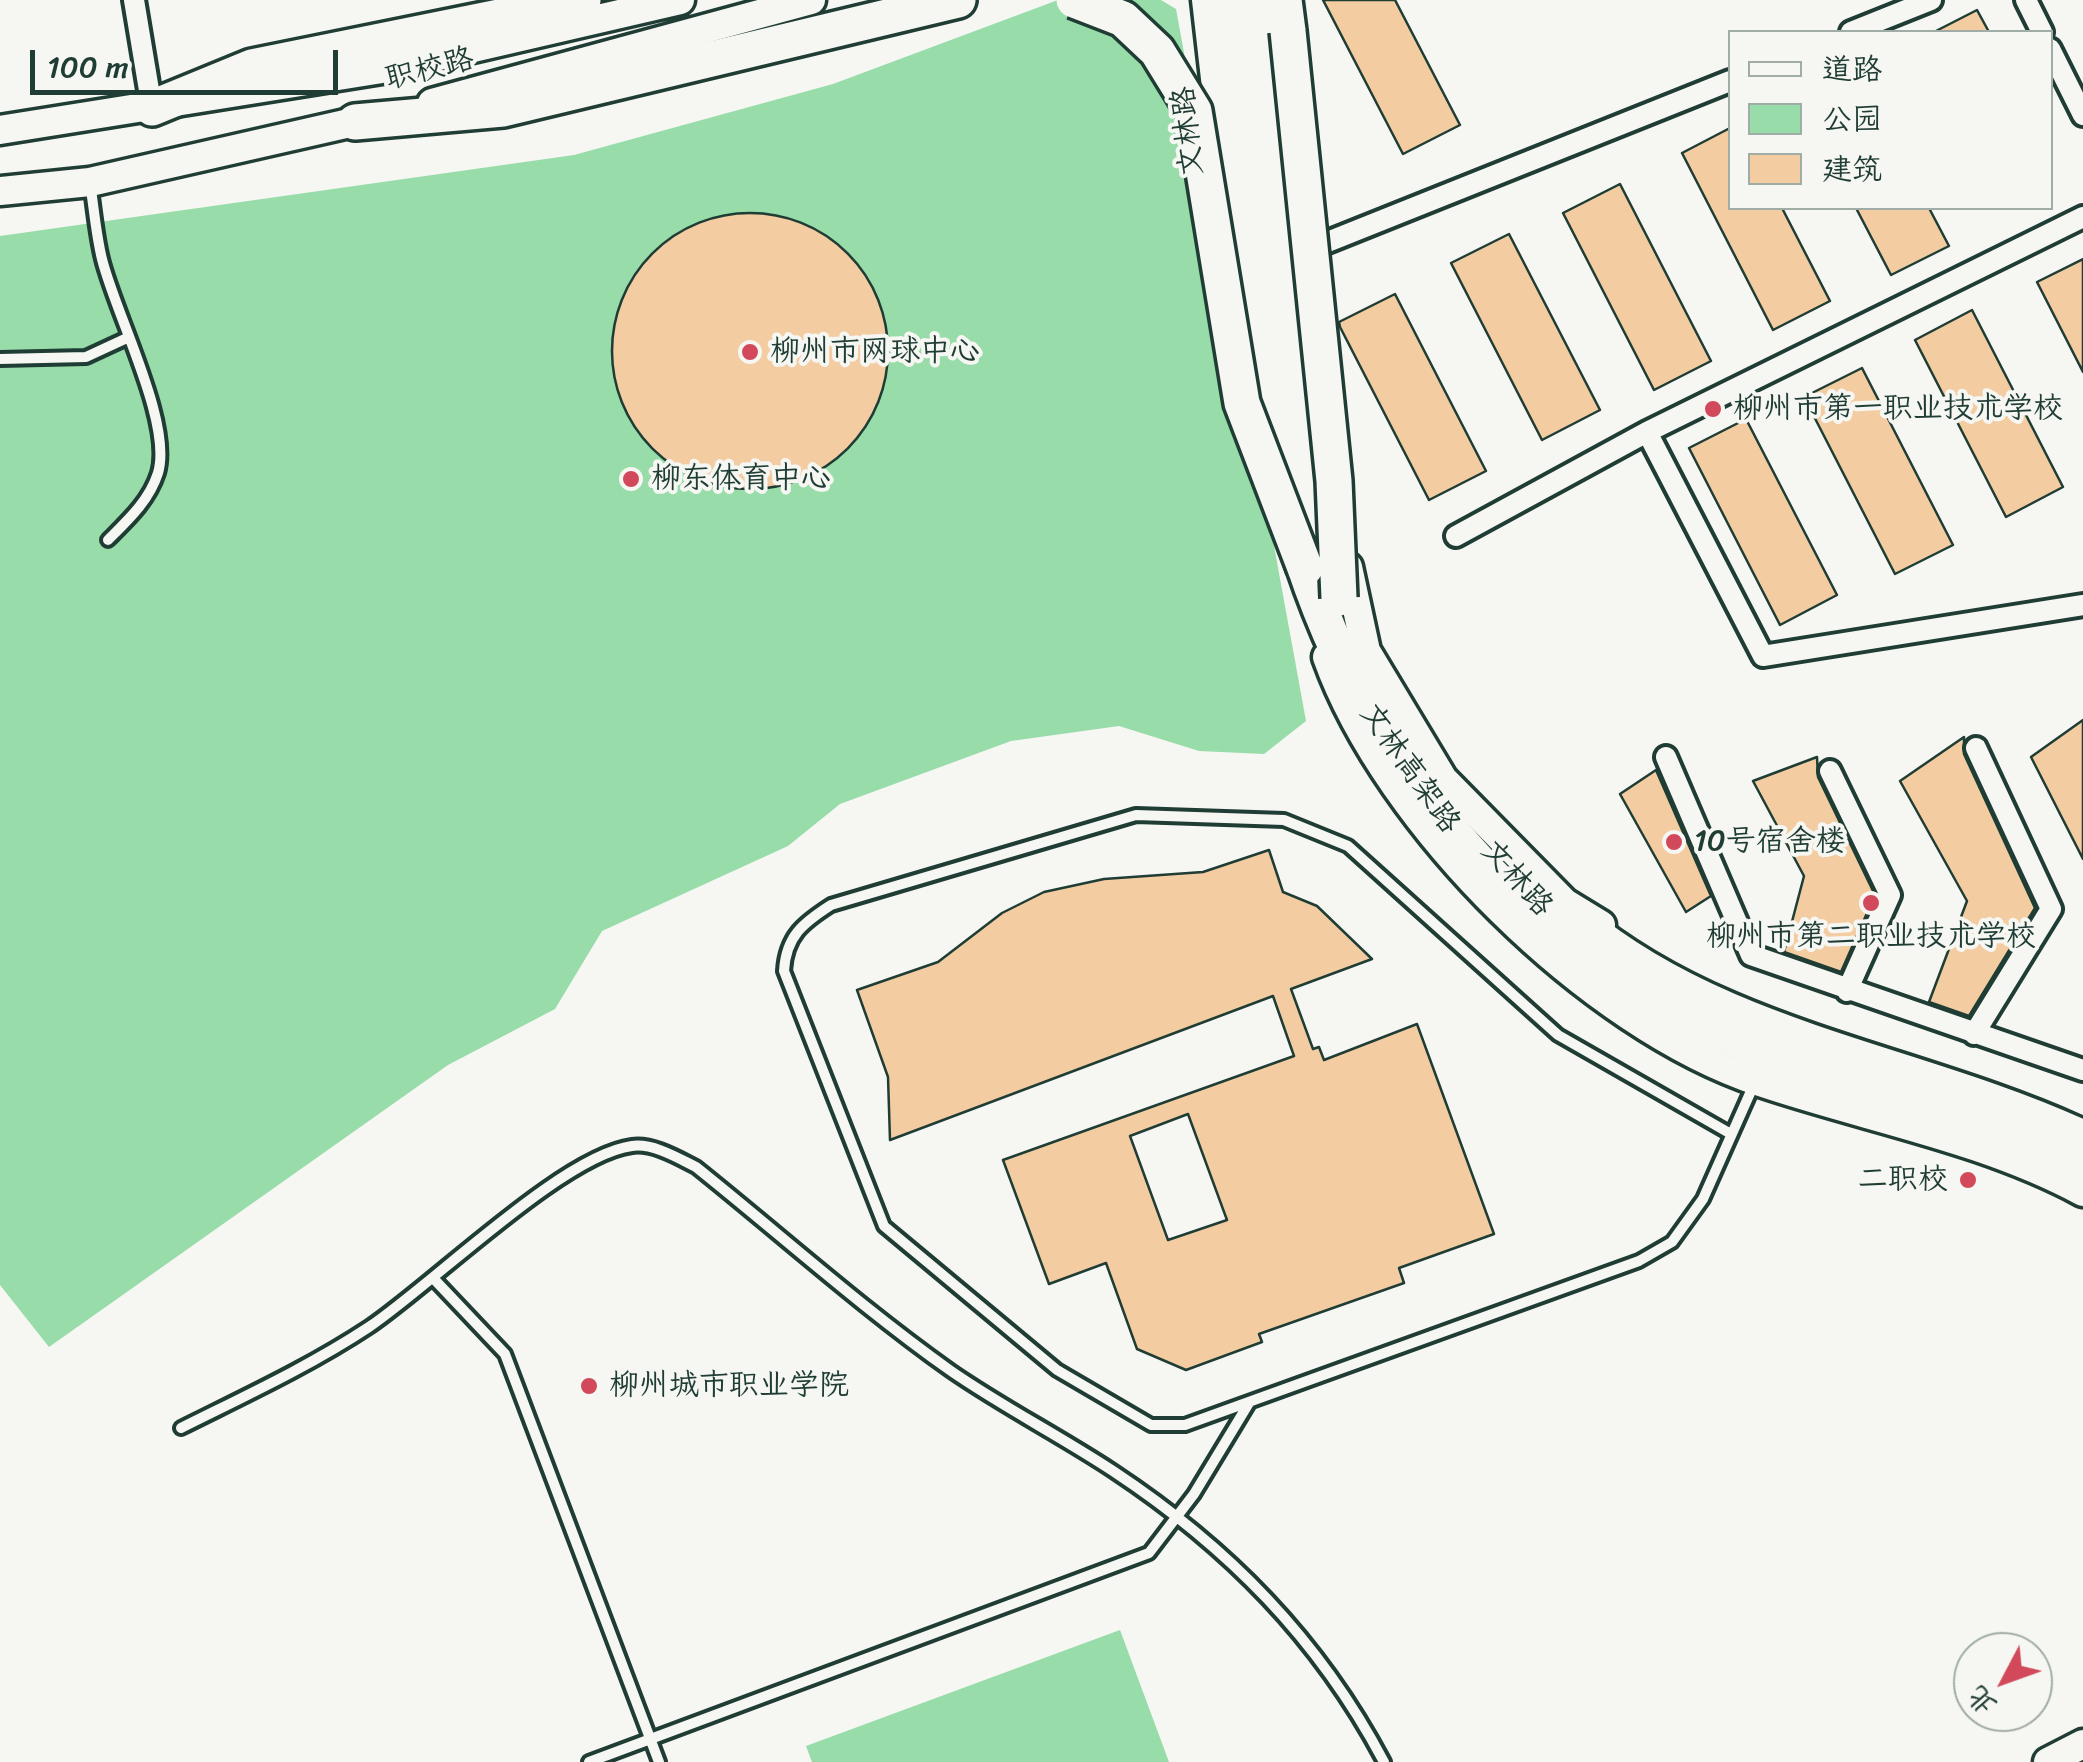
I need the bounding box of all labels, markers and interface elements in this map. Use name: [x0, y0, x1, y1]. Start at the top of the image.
scale bar: [35, 30, 342, 92]
legend: [1728, 30, 2053, 210]
text: 100 m: [47, 40, 129, 94]
street label: 职校路: [382, 42, 478, 98]
text: 道路: [1822, 42, 1882, 96]
street label: 文林路: [1166, 84, 1212, 178]
text: 公园: [1822, 92, 1882, 146]
text: 建筑: [1822, 142, 1882, 196]
place label: 柳州市网球中心: [770, 334, 980, 370]
marker: 柳州市网球中心: [739, 341, 761, 363]
place label: 柳州市第一职业技术学校: [1733, 391, 2063, 427]
marker: 柳州市第一职业技术学校: [1702, 398, 1724, 420]
place label: 柳东体育中心: [651, 461, 831, 497]
marker: 柳东体育中心: [620, 468, 642, 490]
street label: 文林高架路: [1351, 697, 1467, 841]
place label: 10号宿舍楼: [1694, 824, 1846, 860]
marker: 10号宿舍楼: [1663, 831, 1685, 853]
street label: 文林路: [1473, 834, 1559, 924]
marker: 柳州市第二职业技术学校: [1860, 892, 1882, 914]
place label: 柳州市第二职业技术学校: [1706, 919, 2036, 955]
place label: 二职校: [1858, 1162, 1948, 1198]
marker: 二职校: [1957, 1169, 1979, 1191]
place label: 柳州城市职业学院: [609, 1368, 849, 1404]
marker: 柳州城市职业学院: [578, 1375, 600, 1397]
north arrow: [1953, 1632, 2053, 1732]
text: 北: [1954, 1674, 2009, 1727]

